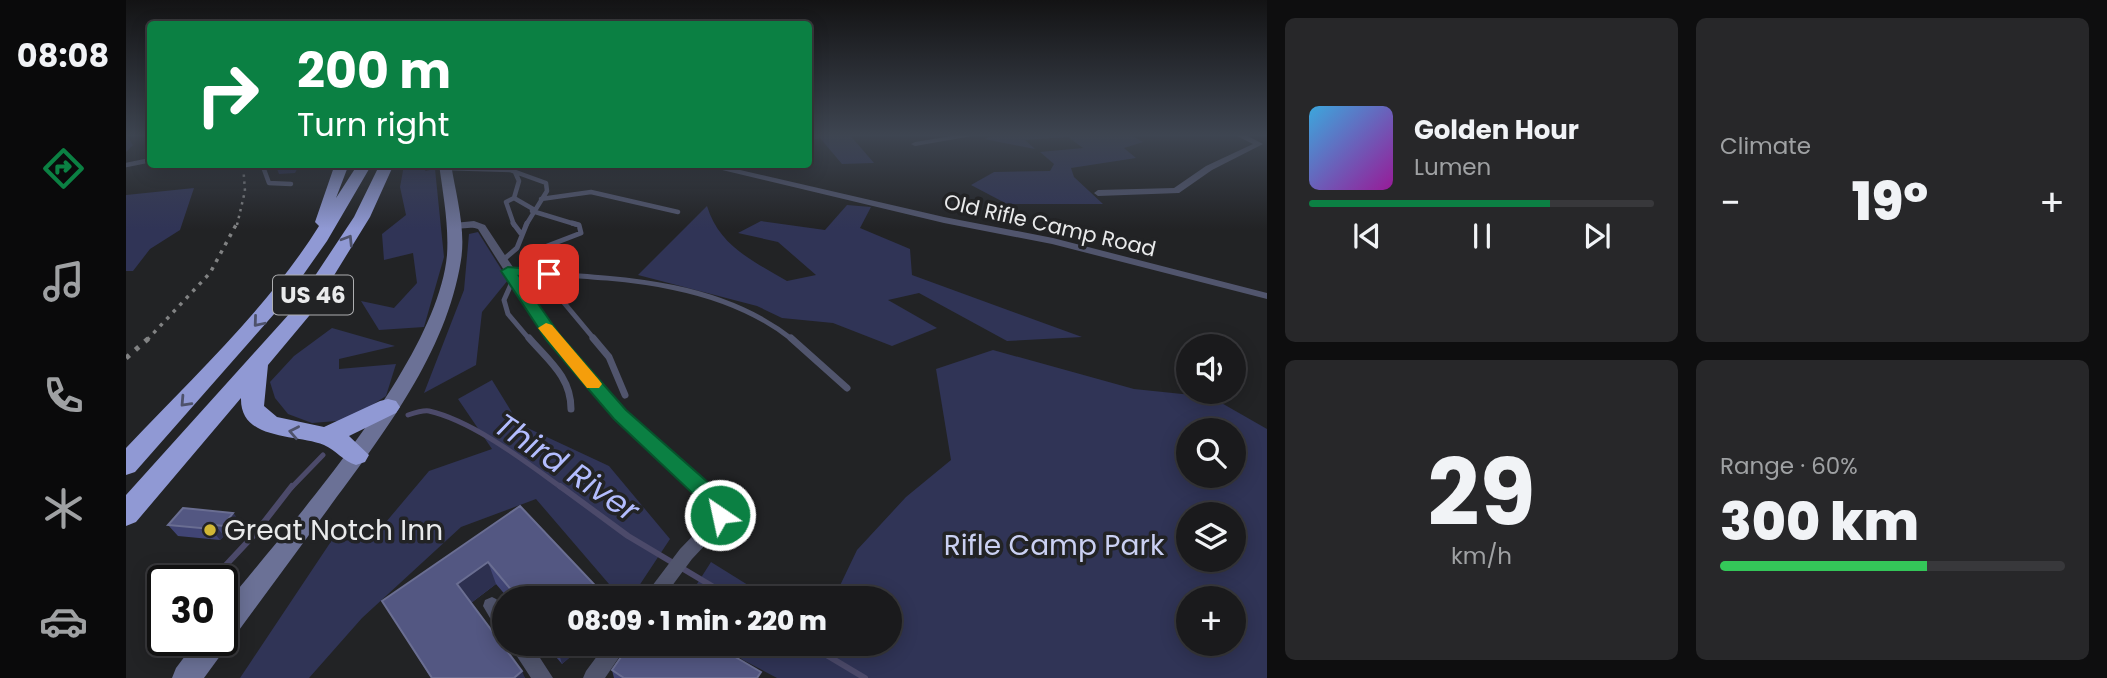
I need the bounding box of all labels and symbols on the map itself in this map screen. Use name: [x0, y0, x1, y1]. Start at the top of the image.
street label: Old Rifle Camp Road: [941, 187, 1159, 263]
one-way arrow: [340, 235, 353, 248]
pin: [519, 244, 579, 304]
road number: US 46: [273, 276, 353, 314]
one-way arrow: [254, 313, 266, 326]
one-way arrow: [181, 394, 194, 407]
water label: Third River: [486, 402, 649, 533]
one-way arrow: [288, 425, 300, 440]
position arrow: [683, 478, 757, 552]
place label: Great Notch Inn: [224, 511, 443, 550]
marker: Great Notch Inn: [202, 522, 218, 538]
park label: Rifle Camp Park: [944, 526, 1165, 565]
speed limit sign: 30: [147, 565, 238, 656]

